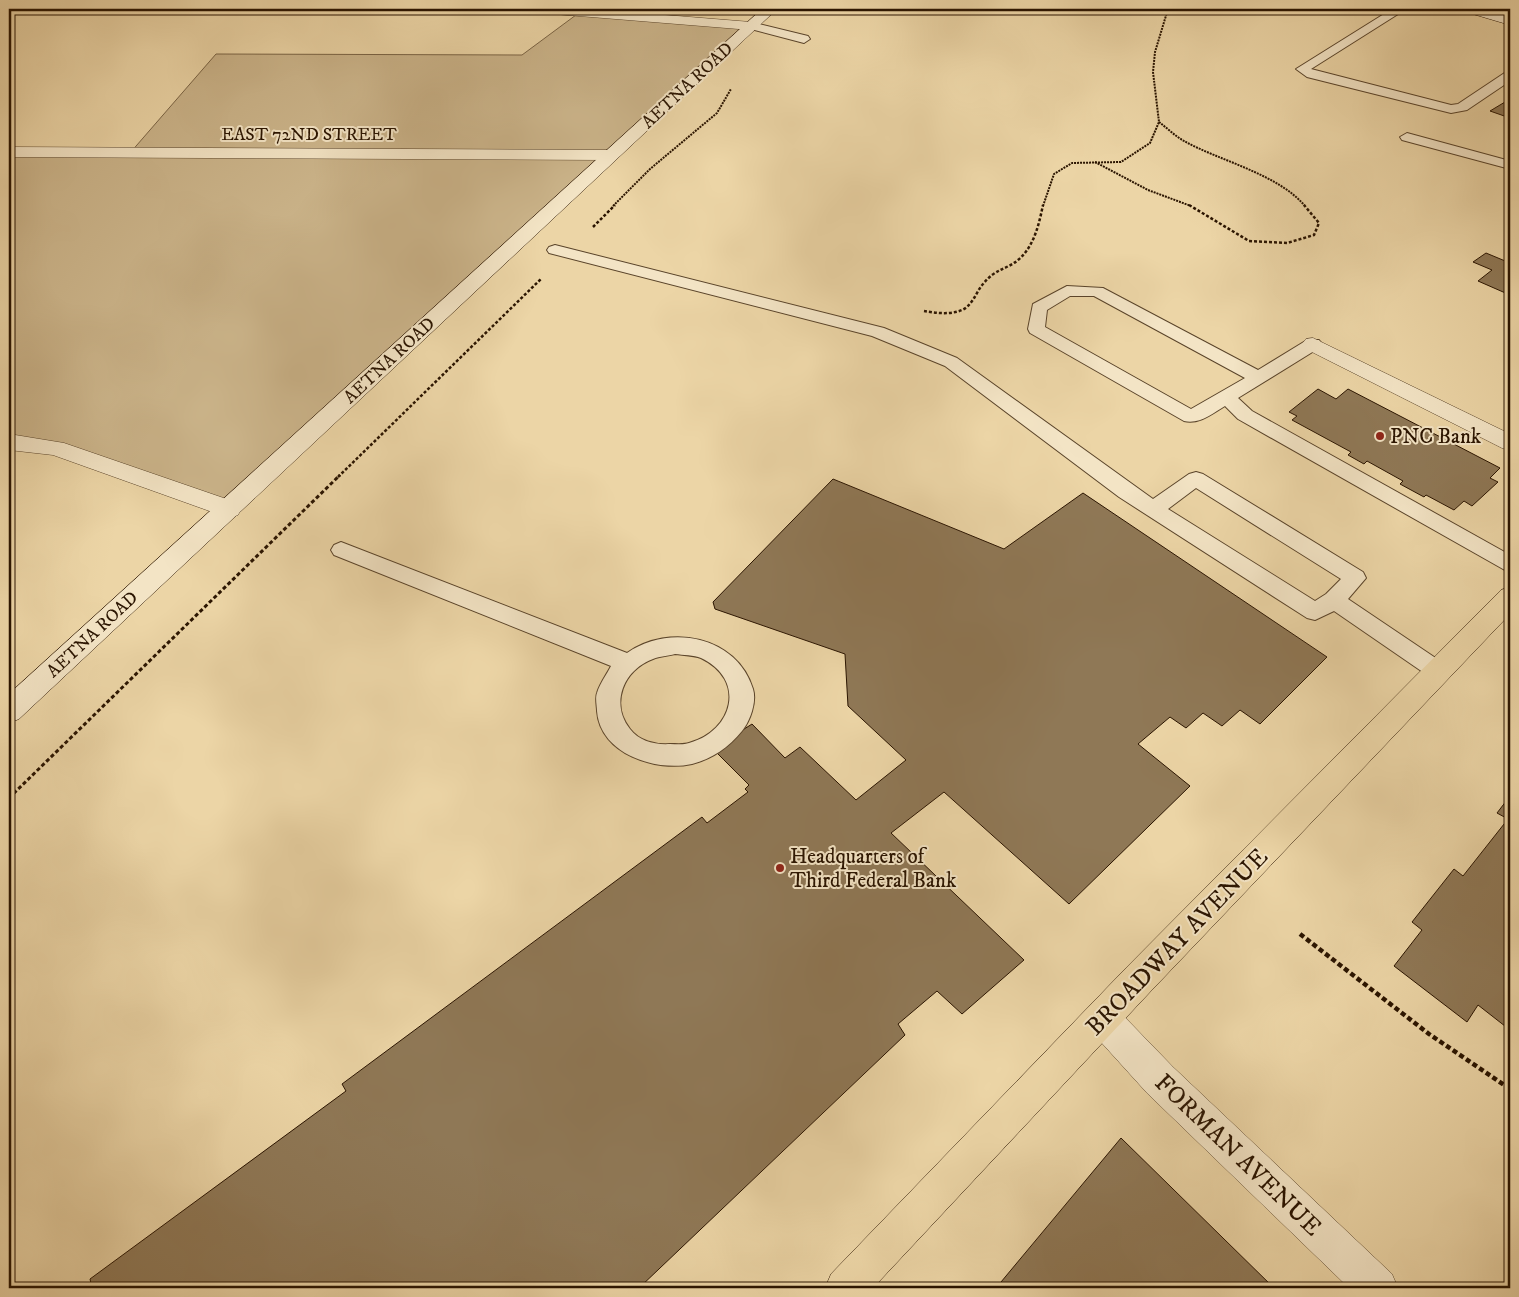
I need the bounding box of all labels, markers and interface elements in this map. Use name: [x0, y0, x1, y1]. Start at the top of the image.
street label: AETNA ROAD: [637, 38, 738, 134]
street label: EAST 72ND STREET: [221, 124, 397, 146]
street label: AETNA ROAD: [339, 313, 440, 409]
place label: PNC Bank: [1390, 424, 1482, 450]
marker: PNC Bank: [1374, 430, 1386, 442]
street label: AETNA ROAD: [42, 587, 143, 683]
street label: BROADWAY AVENUE: [1079, 842, 1275, 1042]
place label: Headquarters of Third Federal Bank: [790, 844, 957, 894]
marker: Headquarters of Third Federal Bank: [774, 862, 786, 874]
street label: FORMAN AVENUE: [1148, 1067, 1328, 1243]

